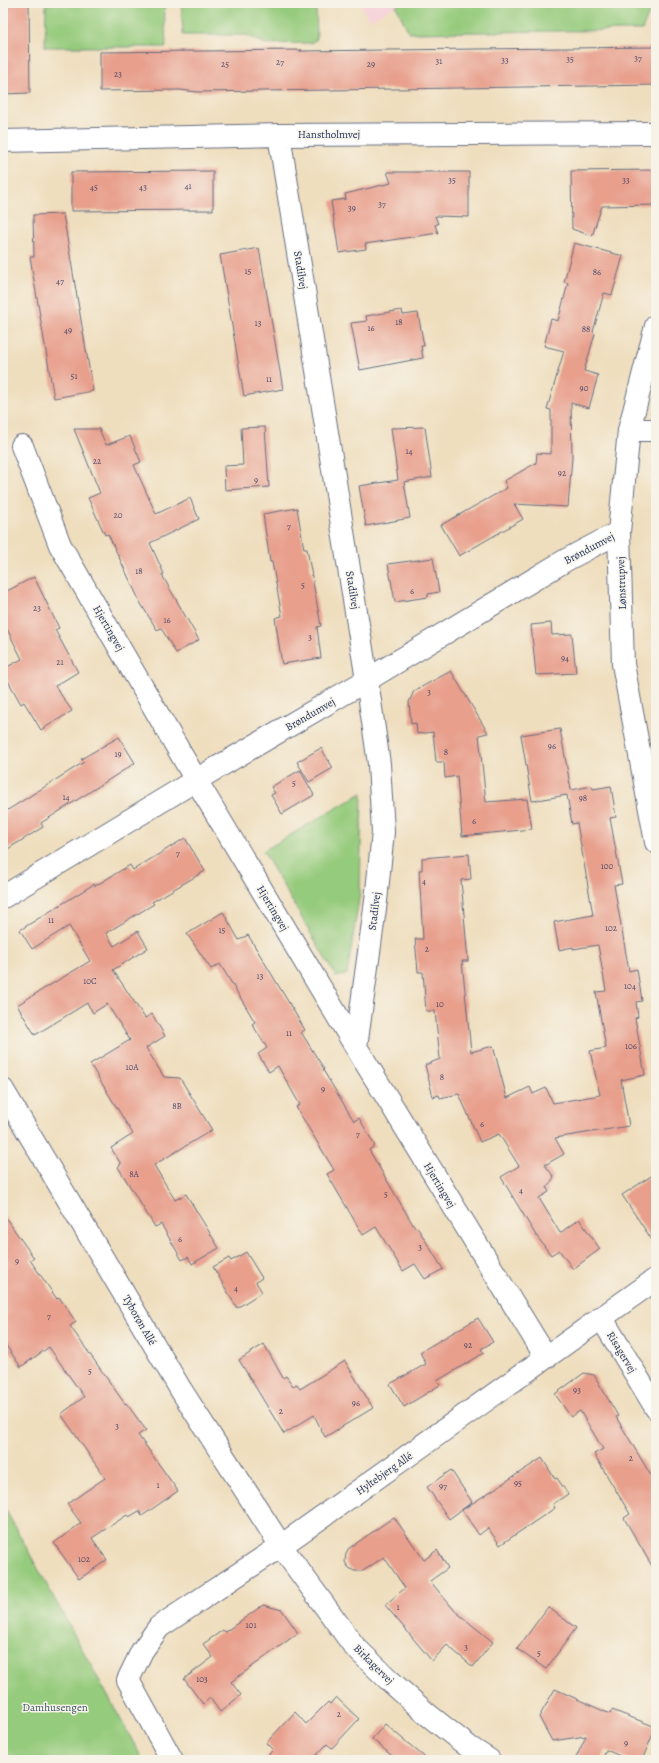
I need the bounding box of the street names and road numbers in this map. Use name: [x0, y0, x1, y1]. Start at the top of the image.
street label: Hanstholmvej: [298, 127, 360, 142]
street label: Stadilvej: [290, 250, 311, 290]
street label: Brøndumvej: [561, 529, 617, 568]
street label: Lønstrupvej: [613, 556, 630, 610]
street label: Stadilvej: [342, 570, 363, 610]
street label: Hjertingvej: [89, 602, 128, 654]
street label: Brøndumvej: [283, 694, 338, 735]
street label: Hjertingvej: [253, 883, 292, 934]
street label: Stadilvej: [365, 891, 384, 931]
street label: Hjertingvej: [420, 1160, 459, 1211]
street label: Tyborøn Allé: [119, 1292, 160, 1348]
street label: Risagervej: [603, 1328, 640, 1376]
street label: Hyltebjerg Allé: [353, 1448, 416, 1498]
street label: Birkagervej: [350, 1641, 397, 1688]

